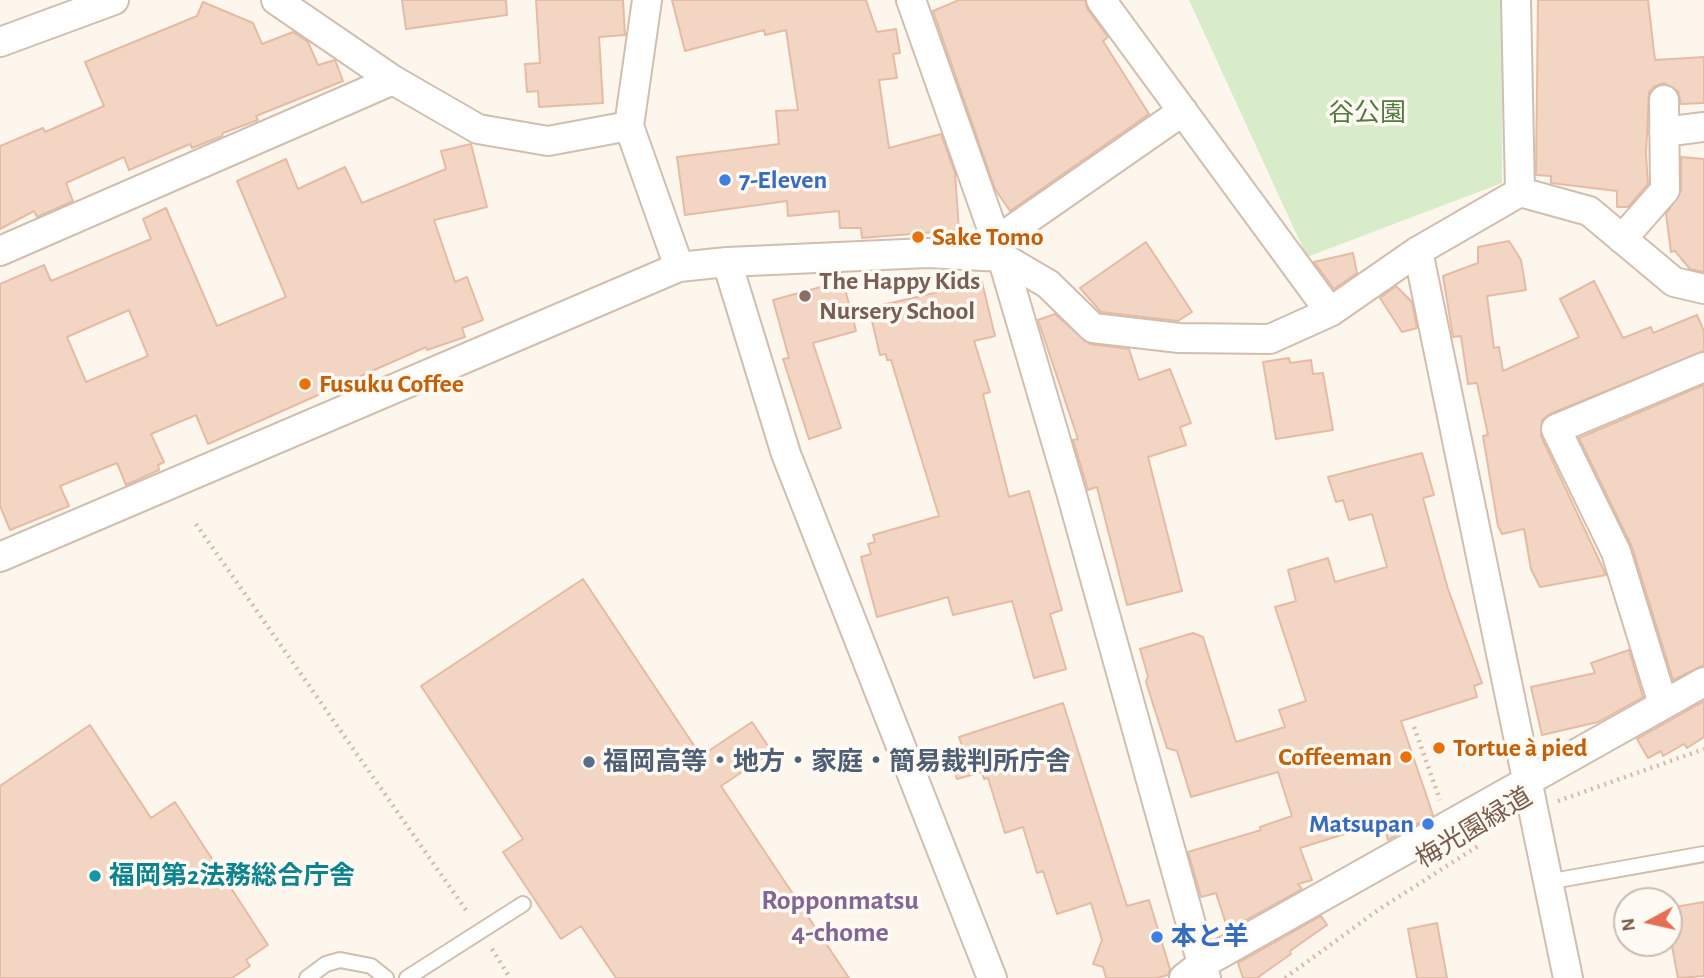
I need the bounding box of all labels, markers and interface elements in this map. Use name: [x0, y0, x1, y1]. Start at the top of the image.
park label: 谷公園: [1328, 97, 1406, 129]
place label: 7-Eleven: [739, 164, 827, 196]
marker: 7-Eleven: [717, 172, 733, 188]
place label: Sake Tomo: [932, 221, 1044, 253]
marker: Sake Tomo: [910, 229, 926, 245]
place label: The Happy Kids Nursery School: [819, 265, 980, 326]
marker: The Happy Kids Nursery School: [797, 288, 813, 304]
place label: Fusuku Coffee: [319, 368, 464, 400]
marker: Fusuku Coffee: [297, 376, 313, 392]
place label: Tortue à pied: [1453, 732, 1587, 764]
marker: Tortue à pied: [1431, 740, 1447, 756]
place label: Coffeeman: [1278, 741, 1392, 773]
place label: 福岡高等・地方・家庭・簡易裁判所庁舎: [603, 746, 1071, 778]
marker: Coffeeman: [1398, 749, 1414, 765]
marker: 福岡高等・地方・家庭・簡易裁判所庁舎: [581, 754, 597, 770]
street label: 梅光園緑道: [1410, 781, 1538, 875]
place label: Matsupan: [1309, 808, 1414, 840]
marker: Matsupan: [1420, 816, 1436, 832]
place label: 福岡第2法務総合庁舎: [109, 860, 355, 892]
marker: 福岡第2法務総合庁舎: [87, 868, 103, 884]
district label: Ropponmatsu 4-chome: [761, 884, 919, 950]
north arrow: [1613, 887, 1683, 957]
text: N: [1618, 917, 1639, 933]
place label: 本と羊: [1171, 921, 1249, 953]
marker: 本と羊: [1149, 929, 1165, 945]

